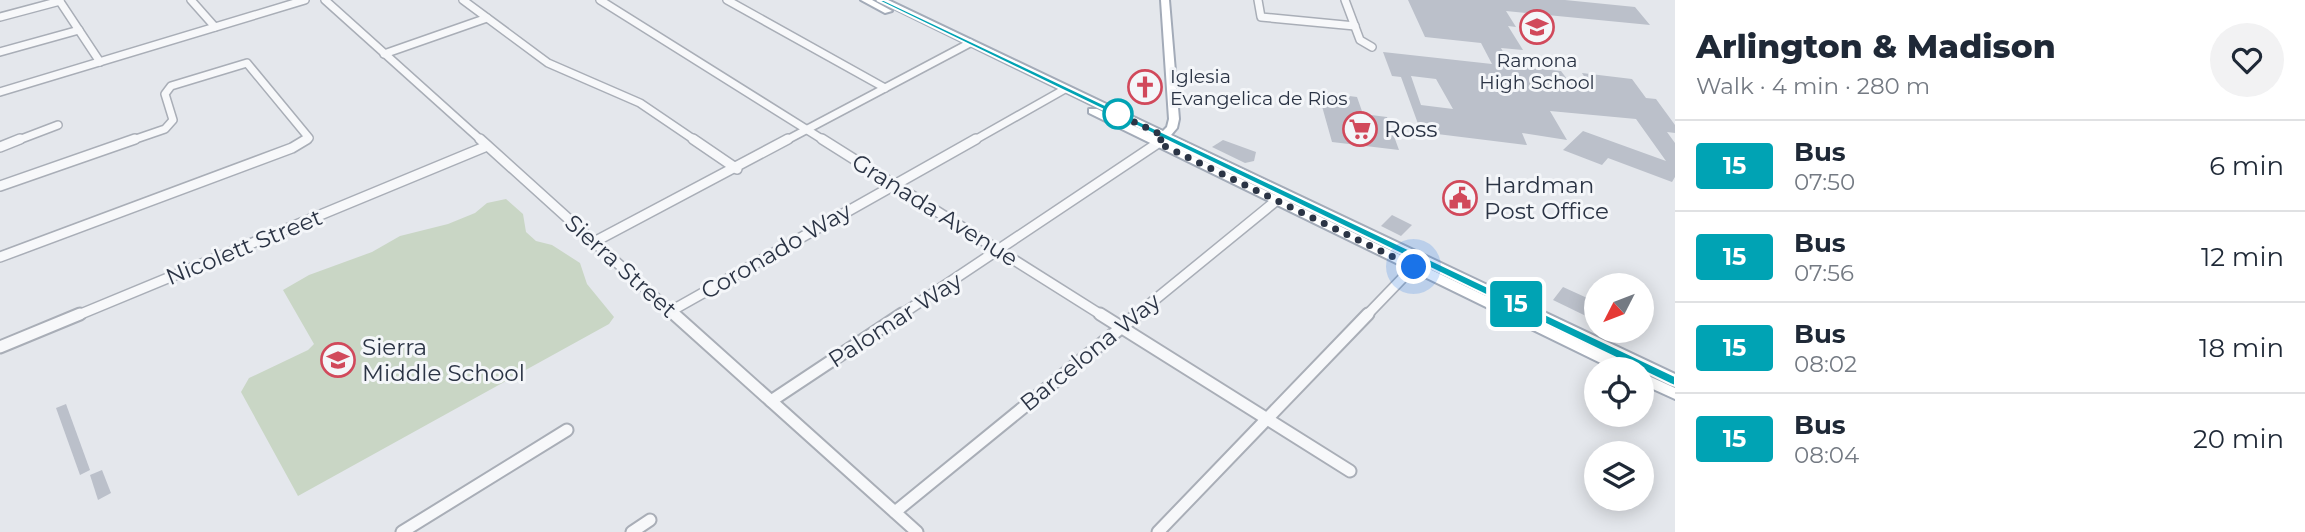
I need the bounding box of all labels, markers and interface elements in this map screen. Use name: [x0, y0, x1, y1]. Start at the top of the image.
school or university icon: Ramona High School: [1518, 8, 1556, 46]
button: heart: [2210, 23, 2284, 97]
text: Arlington & Madison: [1696, 26, 2056, 66]
place label: Ramona High School: [1479, 49, 1595, 94]
place label: Iglesia Evangelica de Rios: [1170, 65, 1347, 110]
church icon: Iglesia Evangelica de Rios: [1126, 68, 1164, 106]
text: Walk · 4 min · 280 m: [1696, 72, 1930, 100]
unlabelled marker: [1103, 99, 1133, 129]
supermarket icon: Ross: [1341, 110, 1379, 148]
place label: Ross: [1384, 115, 1438, 143]
text: Bus: [1794, 136, 1846, 168]
street label: Granada Avenue: [847, 148, 1023, 272]
text: 6 min: [2209, 150, 2284, 182]
text: 15: [1723, 151, 1746, 180]
text: 07:50: [1794, 168, 1855, 196]
place label: Hardman Post Office: [1484, 171, 1609, 225]
public building icon: Hardman Post Office: [1441, 179, 1479, 217]
street label: Coronado Way: [696, 196, 856, 305]
street label: Nicolett Street: [162, 203, 326, 291]
street label: Sierra Street: [559, 209, 683, 323]
text: Bus: [1794, 227, 1846, 259]
text: 12 min: [2201, 241, 2284, 273]
text: 15: [1723, 242, 1746, 271]
your location: [1396, 249, 1431, 284]
text: 07:56: [1794, 259, 1854, 287]
street label: Palomar Way: [823, 266, 967, 374]
north arrow: [1584, 273, 1654, 343]
map controls: [1584, 273, 1654, 511]
line badge: 15: [1484, 281, 1548, 327]
street label: Barcelona Way: [1014, 287, 1166, 417]
text: 15: [1504, 289, 1528, 318]
text: Bus: [1794, 318, 1846, 350]
text: 18 min: [2199, 332, 2284, 364]
place label: Sierra Middle School: [362, 333, 525, 387]
text: 15: [1723, 333, 1746, 362]
school or university icon: Sierra Middle School: [319, 341, 357, 379]
text: 08:02: [1794, 350, 1857, 378]
button: locate: [1584, 357, 1654, 427]
text: Bus: [1794, 409, 1846, 441]
text: 20 min: [2193, 423, 2284, 455]
text: 15: [1723, 424, 1746, 453]
button: layers: [1584, 441, 1654, 511]
text: 08:04: [1794, 441, 1859, 469]

